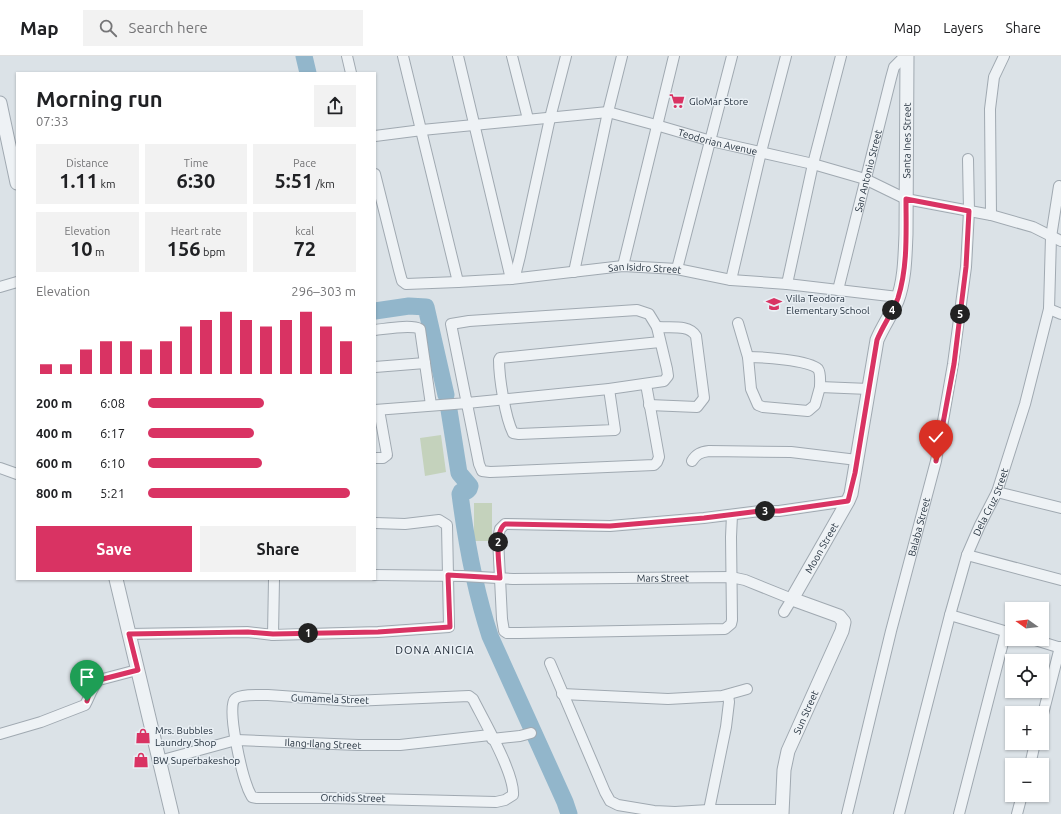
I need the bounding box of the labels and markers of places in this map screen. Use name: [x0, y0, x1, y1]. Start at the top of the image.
supermarket icon: GloMar Store: [668, 92, 686, 110]
place label: GloMar Store: [689, 96, 748, 107]
place label: Villa Teodora Elementary School: [786, 293, 870, 316]
school or university icon: Villa Teodora Elementary School: [765, 295, 783, 313]
pin: 4: [882, 300, 902, 320]
pin: 5: [950, 304, 970, 324]
pin: [919, 420, 953, 461]
pin: 3: [755, 501, 775, 521]
pin: 2: [488, 532, 508, 552]
pin: 1: [298, 623, 318, 643]
pin: [70, 660, 104, 701]
place label: Mrs. Bubbles Laundry Shop: [155, 725, 216, 748]
shop icon: Mrs. Bubbles Laundry Shop: [134, 727, 152, 745]
shop icon: BW Superbakeshop: [132, 751, 150, 769]
place label: BW Superbakeshop: [153, 755, 240, 766]

